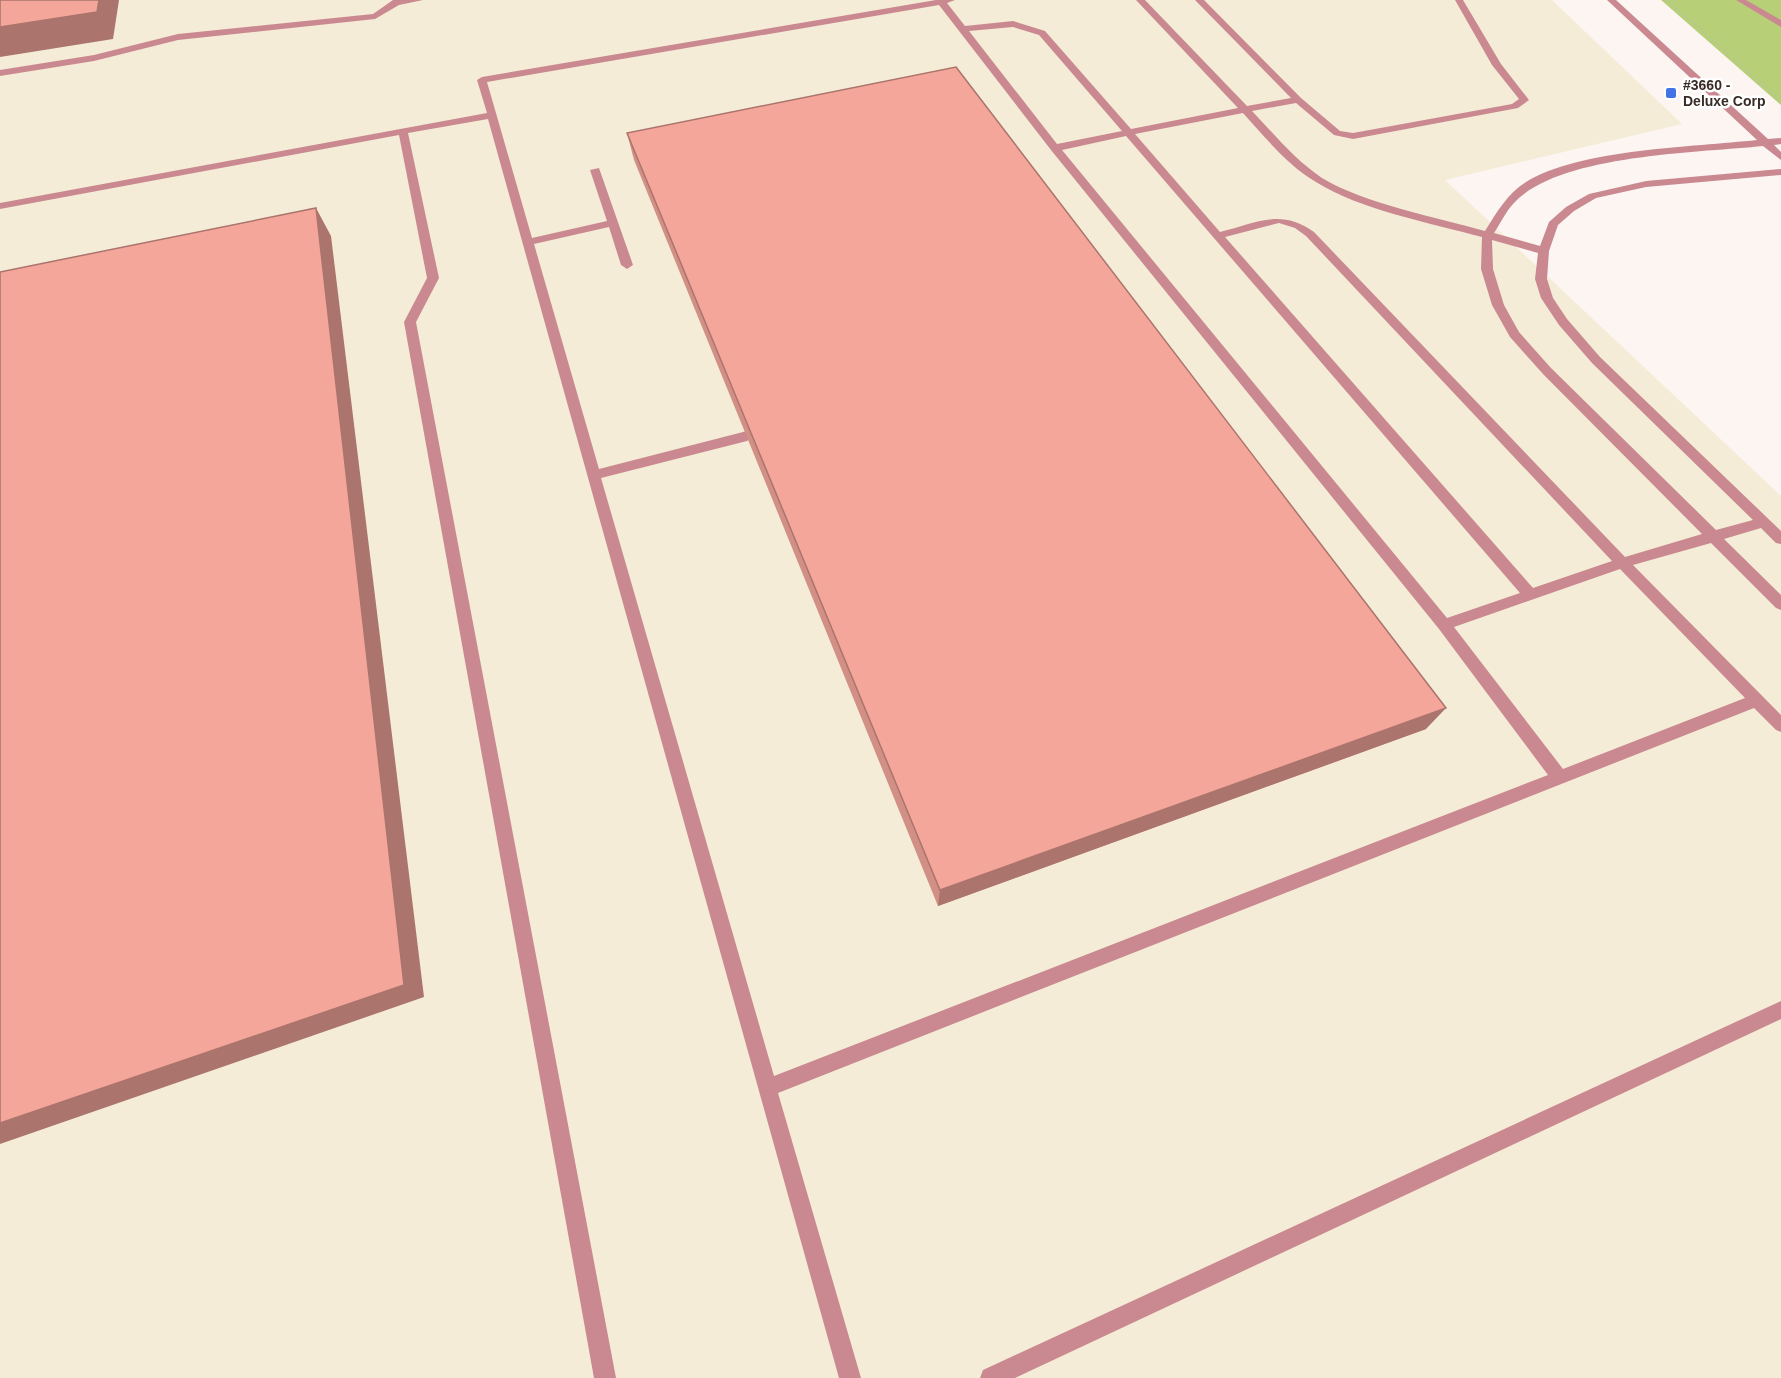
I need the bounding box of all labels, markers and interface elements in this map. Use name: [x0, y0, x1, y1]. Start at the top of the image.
place label: #3660 - Deluxe Corp: [1683, 77, 1765, 109]
marker: #3660 - Deluxe Corp: [1664, 86, 1678, 100]

